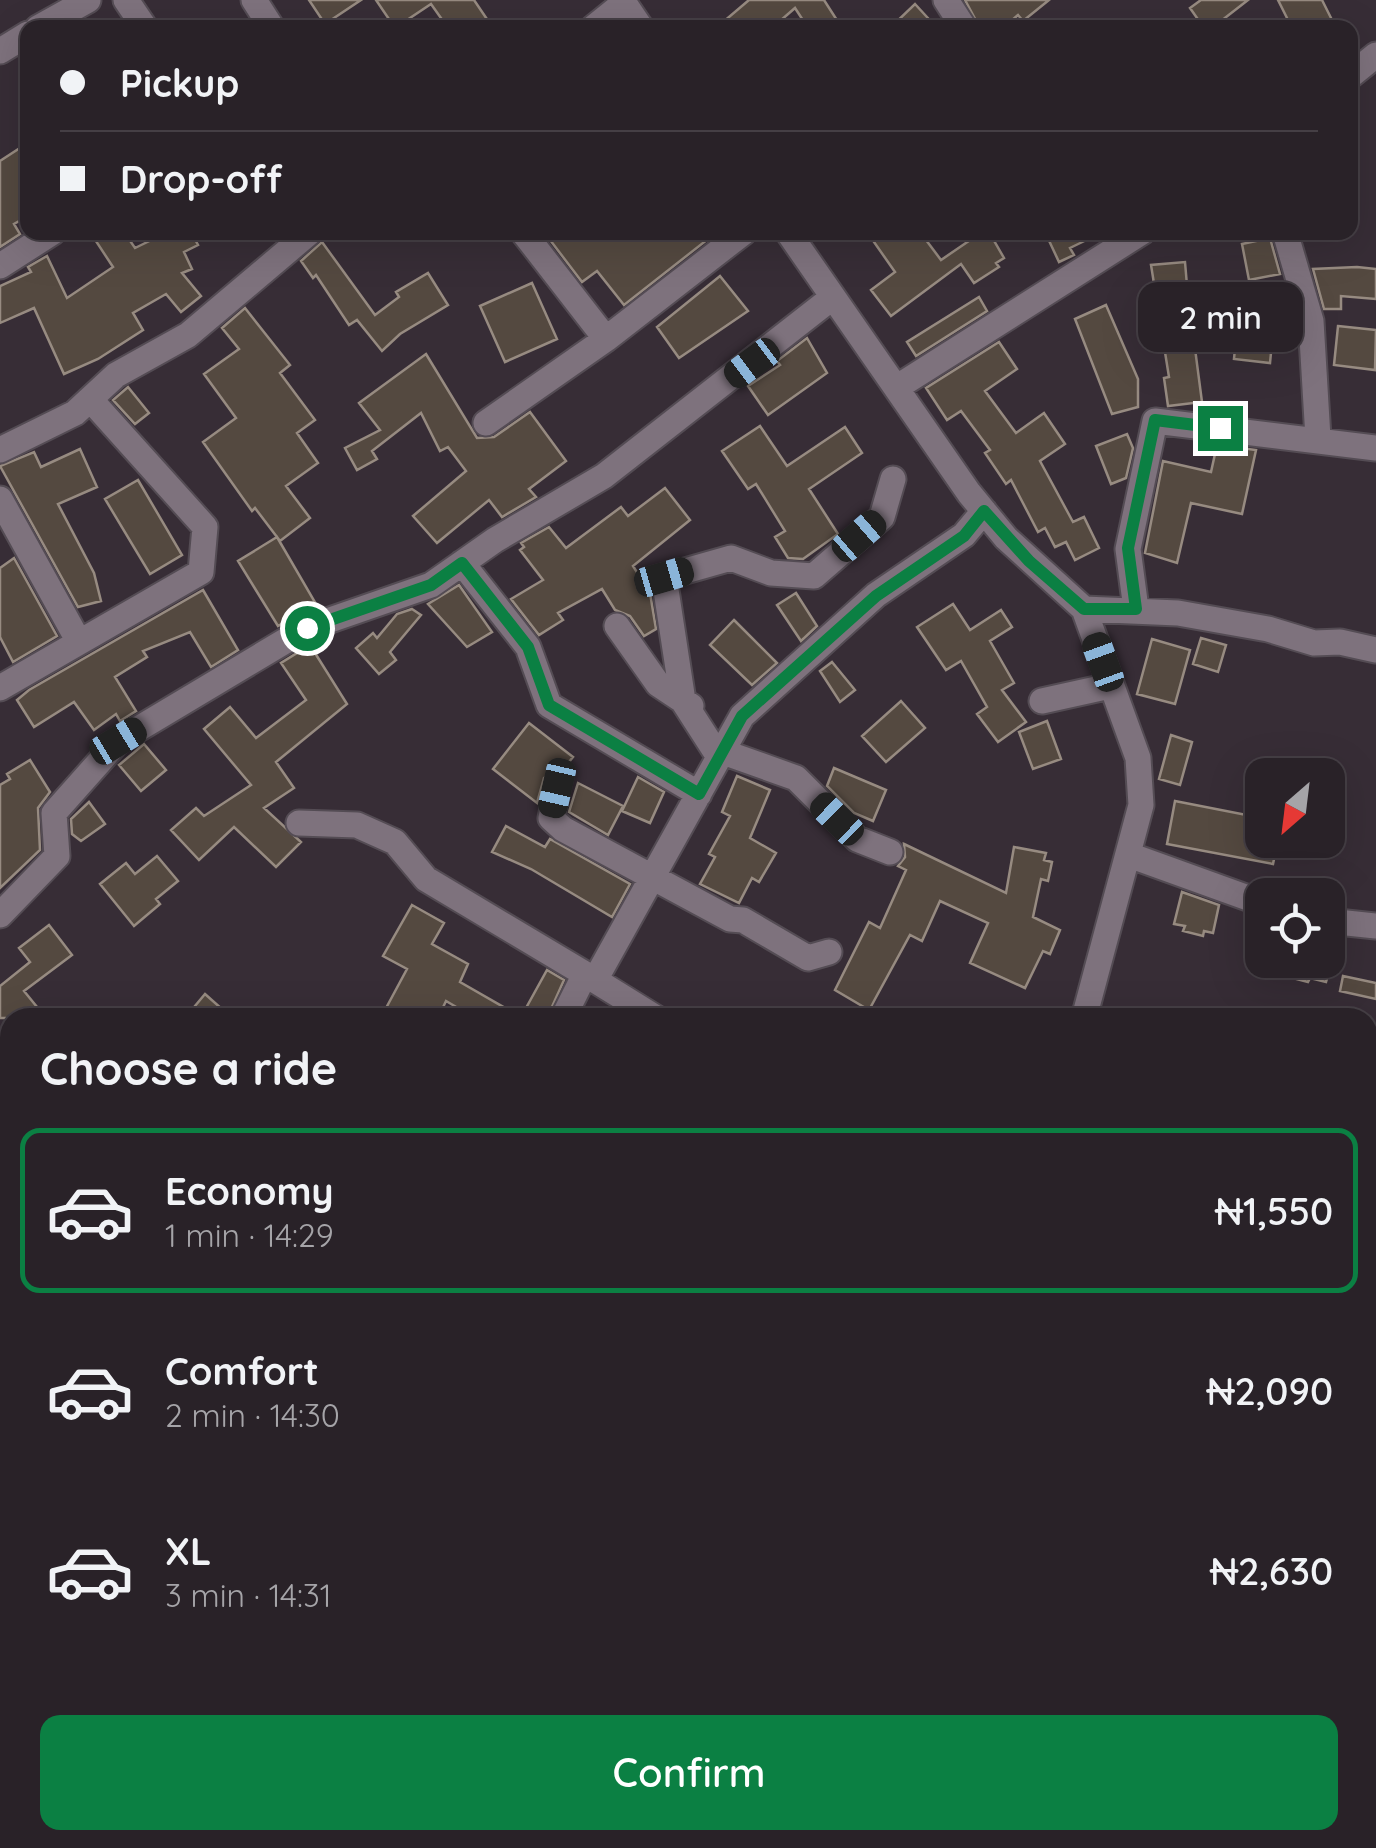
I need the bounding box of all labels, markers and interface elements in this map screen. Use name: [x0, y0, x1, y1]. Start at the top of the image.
text: Pickup: [120, 59, 239, 107]
text: Drop-off: [120, 155, 282, 203]
callout: 2 min: [1138, 283, 1302, 353]
text: 2 min: [1179, 297, 1262, 337]
car: [719, 333, 785, 393]
route end: [1198, 406, 1243, 451]
car: [827, 505, 891, 567]
car: [631, 554, 697, 600]
route start: [285, 606, 330, 651]
car: [1079, 629, 1127, 695]
car: [85, 713, 151, 769]
car: [536, 755, 578, 821]
north arrow: [1245, 758, 1345, 858]
map controls: [1245, 758, 1345, 978]
car: [805, 787, 869, 851]
button: locate: [1245, 878, 1345, 978]
text: Choose a ride: [40, 1040, 337, 1096]
icon: car: [45, 1166, 135, 1256]
text: Economy: [165, 1167, 334, 1215]
text: ₦1,550: [1215, 1187, 1333, 1235]
text: 1 min · 14:29: [165, 1215, 334, 1255]
icon: car: [45, 1346, 135, 1436]
text: Comfort: [165, 1347, 319, 1395]
text: ₦2,090: [1207, 1367, 1333, 1415]
text: 2 min · 14:30: [165, 1395, 340, 1435]
icon: car: [45, 1526, 135, 1616]
text: XL: [165, 1527, 211, 1575]
text: ₦2,630: [1210, 1547, 1333, 1595]
text: 3 min · 14:31: [165, 1575, 332, 1615]
button: Confirm: [40, 1715, 1338, 1830]

